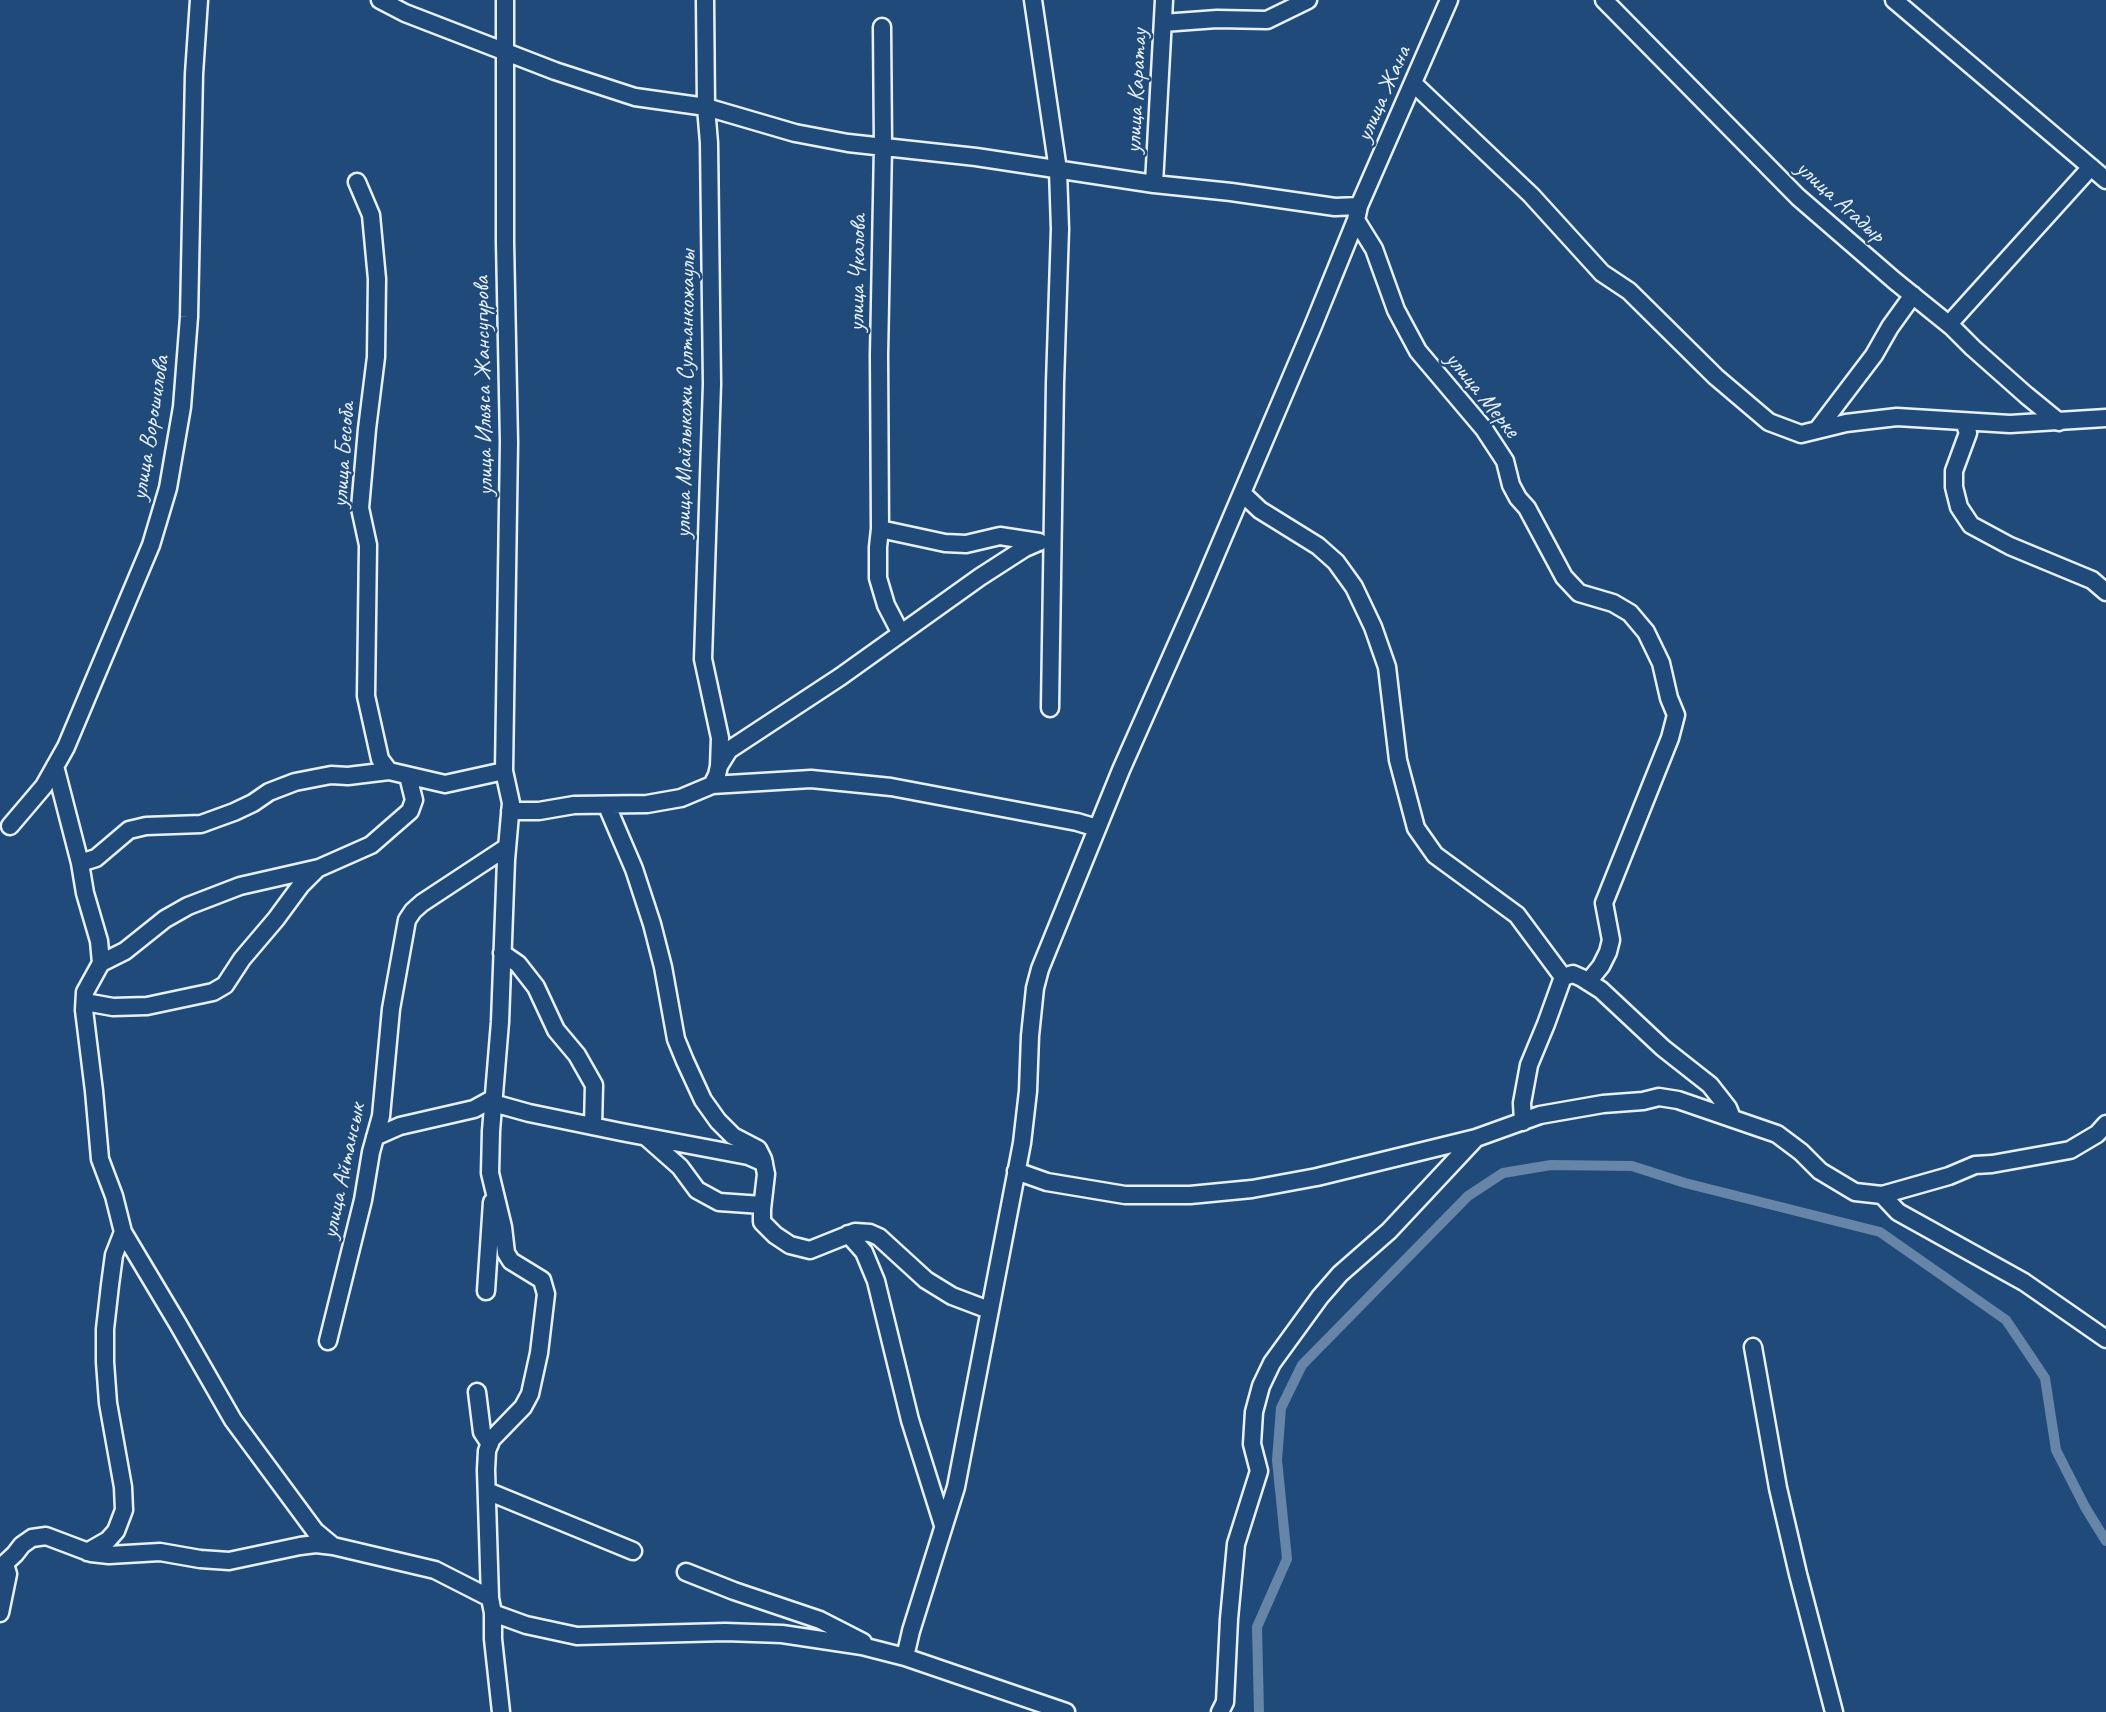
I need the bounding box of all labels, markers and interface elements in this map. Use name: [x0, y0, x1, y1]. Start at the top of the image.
street label: улица Каратау: [1119, 28, 1155, 154]
street label: улица Жана: [1350, 42, 1418, 146]
street label: улица Агадыр: [1789, 154, 1891, 250]
street label: улица Чкалова: [843, 214, 873, 332]
street label: улица Майлыкожи Султанкожаулы: [669, 249, 703, 539]
street label: улица Ильяса Жансугурова: [468, 276, 500, 496]
street label: улица Мерке: [1439, 346, 1525, 444]
street label: улица Ворошилова: [125, 354, 177, 502]
street label: улица Бесоба: [326, 402, 362, 508]
street label: улица Айтансык: [316, 1101, 372, 1241]

